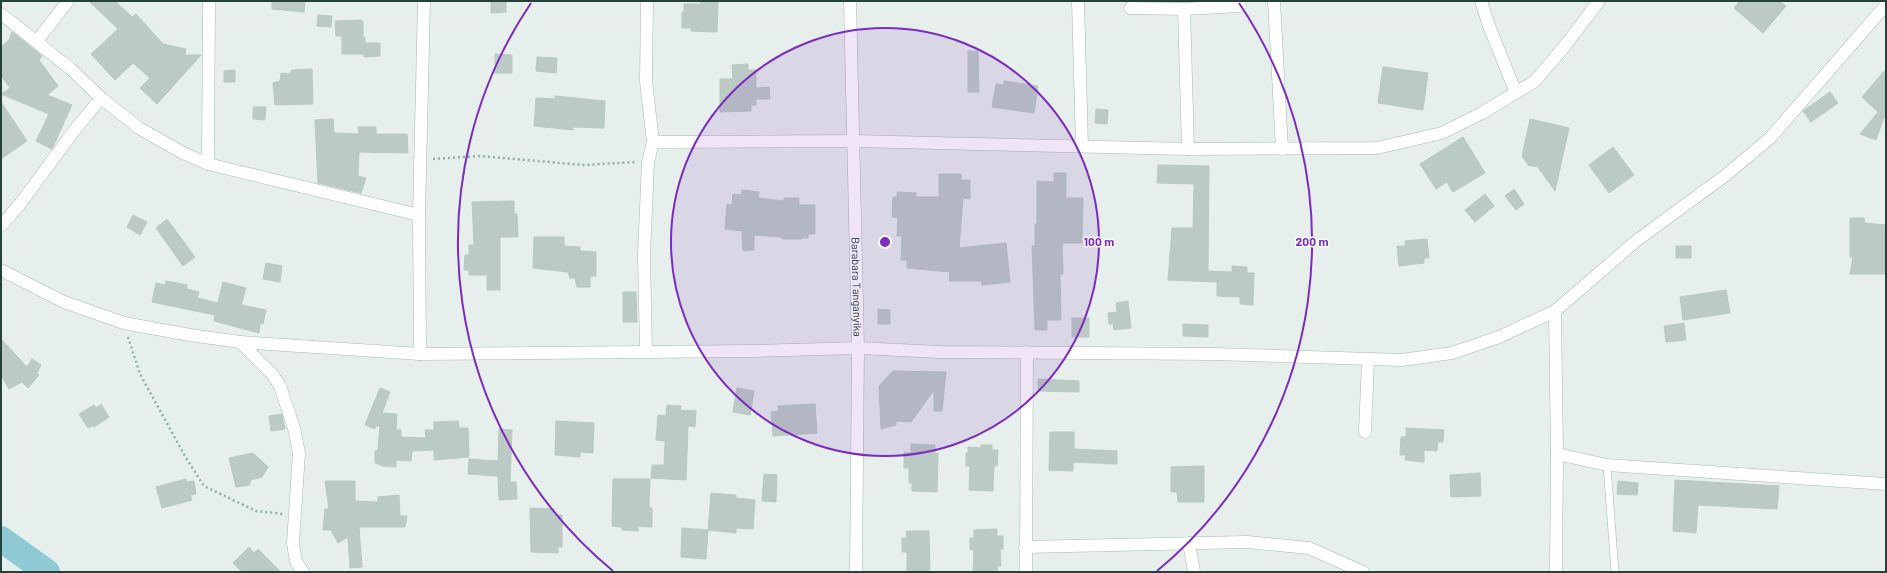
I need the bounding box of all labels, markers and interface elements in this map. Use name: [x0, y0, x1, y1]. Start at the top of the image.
text: 100 m: [1084, 234, 1114, 248]
text: 200 m: [1296, 234, 1328, 248]
centre of rings: [878, 235, 892, 249]
street label: Barabara Tanganyika: [849, 237, 865, 337]

